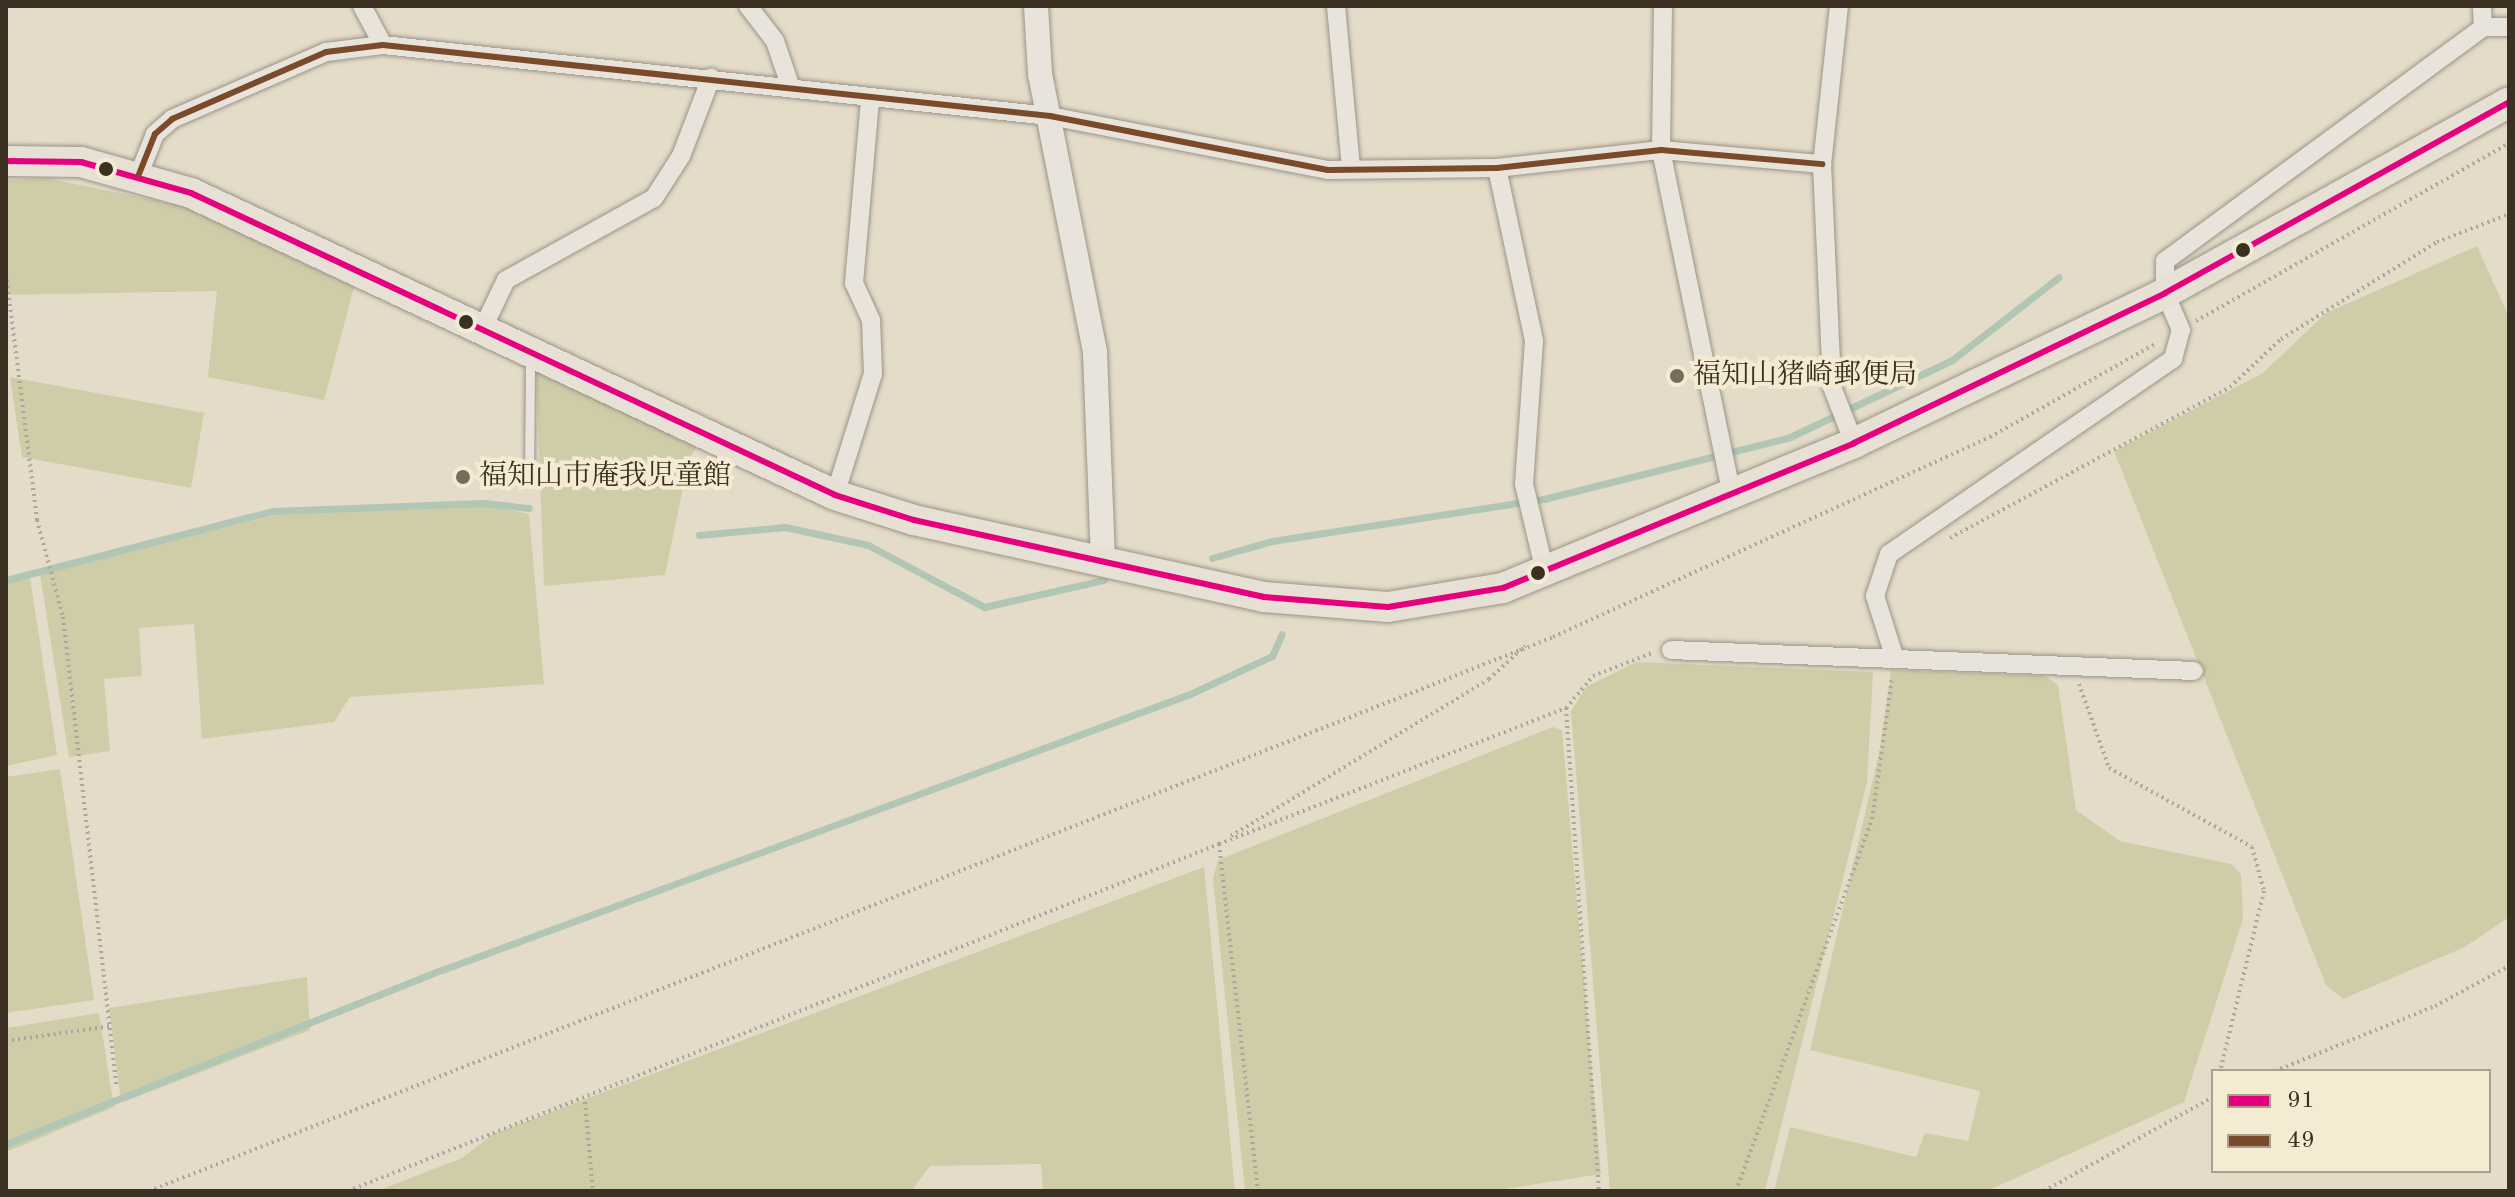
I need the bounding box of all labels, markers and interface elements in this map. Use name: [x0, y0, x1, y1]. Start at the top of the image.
unlabelled marker: [98, 161, 114, 177]
unlabelled marker: [2235, 242, 2251, 258]
unlabelled marker: [458, 314, 474, 330]
place label: 福知山猪崎郵便局: [1693, 359, 1917, 393]
marker: 福知山猪崎郵便局: [1668, 367, 1686, 385]
place label: 福知山市庵我児童館: [479, 460, 731, 494]
marker: 福知山市庵我児童館: [454, 468, 472, 486]
unlabelled marker: [1530, 565, 1546, 581]
legend: [2211, 1069, 2491, 1173]
text: 91: [2287, 1089, 2315, 1113]
text: 49: [2287, 1129, 2315, 1153]

